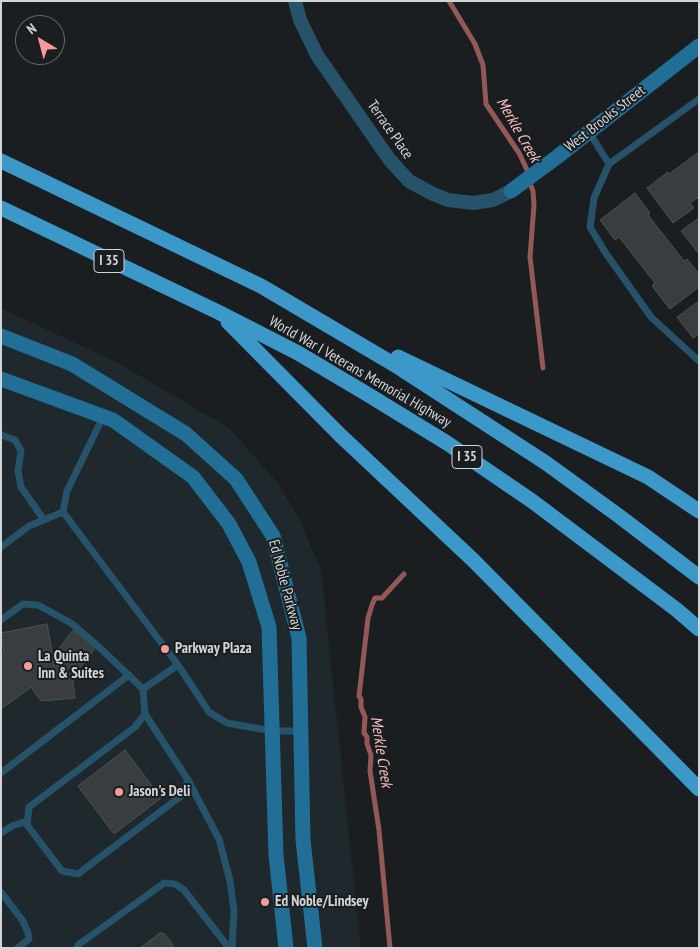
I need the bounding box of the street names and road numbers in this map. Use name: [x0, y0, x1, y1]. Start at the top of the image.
street label: West Brooks Street: [561, 82, 649, 156]
street label: Terrace Place: [363, 97, 417, 163]
road number: I 35: [94, 250, 124, 272]
street label: World War I Veterans Memorial Highway: [266, 312, 454, 432]
road number: I 35: [452, 446, 482, 468]
street label: Ed Noble Parkway: [264, 538, 306, 632]

